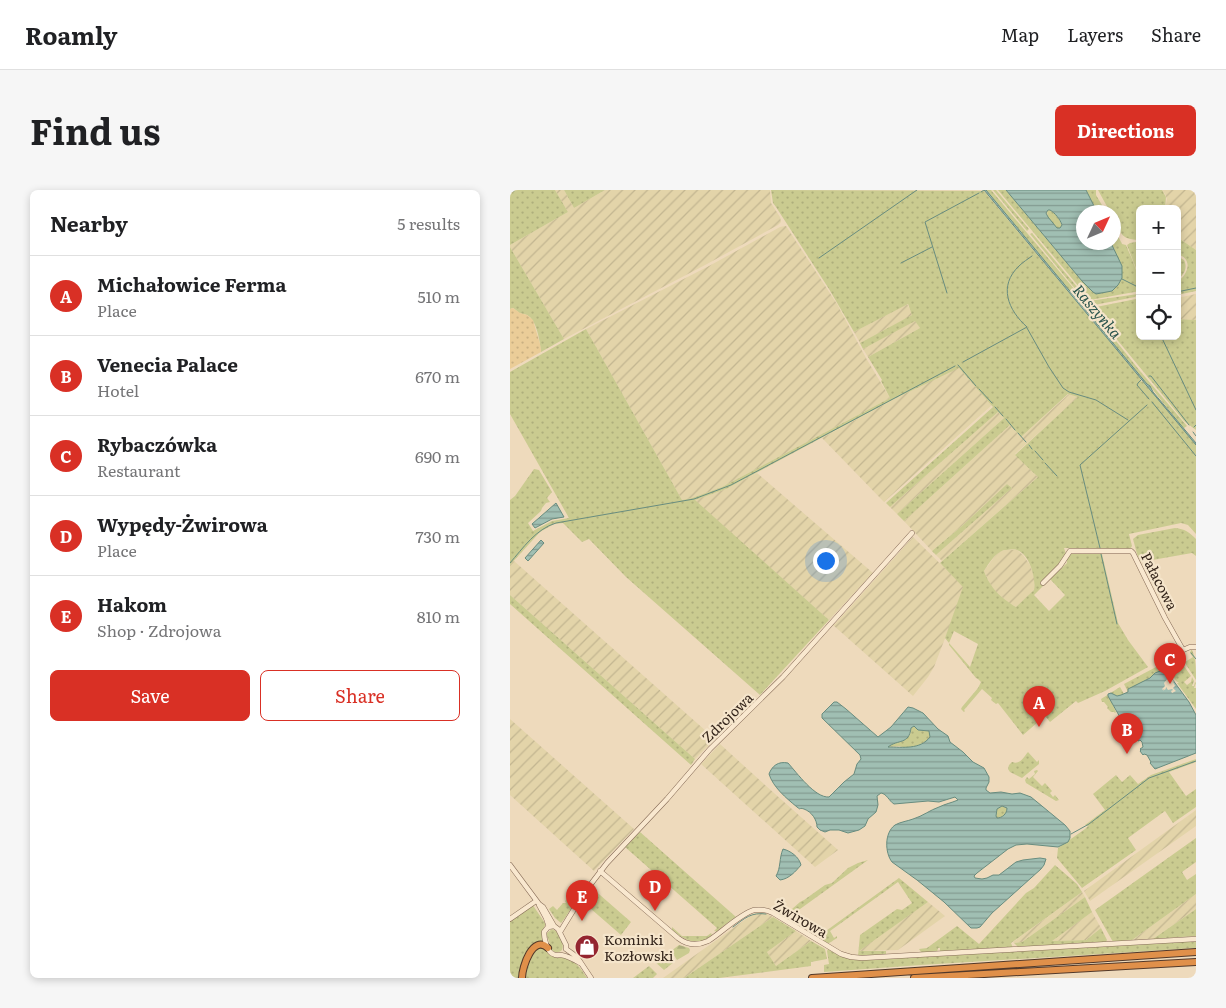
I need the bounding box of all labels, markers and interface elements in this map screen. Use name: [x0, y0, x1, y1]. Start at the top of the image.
text: Roamly: [25, 17, 118, 52]
text: Map: [1001, 21, 1039, 48]
text: Layers: [1067, 21, 1123, 48]
text: Share: [1151, 21, 1201, 48]
text: Find us: [30, 104, 160, 156]
button: Directions: [1055, 105, 1196, 156]
north arrow: [1076, 205, 1121, 250]
map controls: [1136, 205, 1181, 340]
button: +: [1136, 205, 1181, 250]
text: Nearby: [50, 207, 128, 238]
text: 5 results: [397, 211, 460, 235]
button: −: [1136, 250, 1181, 295]
text: Michałowice Ferma: [97, 270, 286, 298]
water label: Raszynka: [1068, 279, 1128, 344]
text: A: [60, 284, 72, 308]
text: 510 m: [417, 284, 460, 308]
button: locate: [1136, 295, 1181, 340]
text: Place: [97, 298, 137, 322]
text: Venecia Palace: [97, 350, 238, 378]
text: B: [60, 364, 72, 388]
text: 670 m: [415, 364, 460, 388]
text: Hotel: [97, 378, 139, 402]
text: Rybaczówka: [97, 430, 217, 458]
text: C: [60, 444, 72, 468]
text: 690 m: [415, 444, 460, 468]
text: Restaurant: [97, 458, 181, 482]
text: Wypędy-Żwirowa: [97, 510, 268, 538]
text: D: [60, 524, 72, 548]
text: 730 m: [415, 524, 460, 548]
text: Place: [97, 538, 137, 562]
your location: [813, 548, 839, 574]
street label: Pałacowa: [1137, 549, 1183, 614]
text: Hakom: [97, 590, 167, 618]
text: E: [61, 604, 71, 628]
text: 810 m: [417, 604, 460, 628]
text: Shop · Zdrojowa: [97, 618, 221, 642]
pin: C: [1154, 643, 1186, 684]
button: Save: [50, 670, 250, 721]
button: Share: [260, 670, 460, 721]
pin: A: [1023, 686, 1055, 727]
street label: Zdrojowa: [697, 687, 757, 746]
pin: B: [1111, 713, 1143, 754]
pin: D: [639, 870, 671, 911]
pin: E: [566, 880, 598, 921]
street label: Żwirowa: [770, 895, 832, 942]
place label: Kominki Kozłowski: [604, 929, 674, 965]
shop icon: Kominki Kozłowski: [574, 934, 600, 960]

